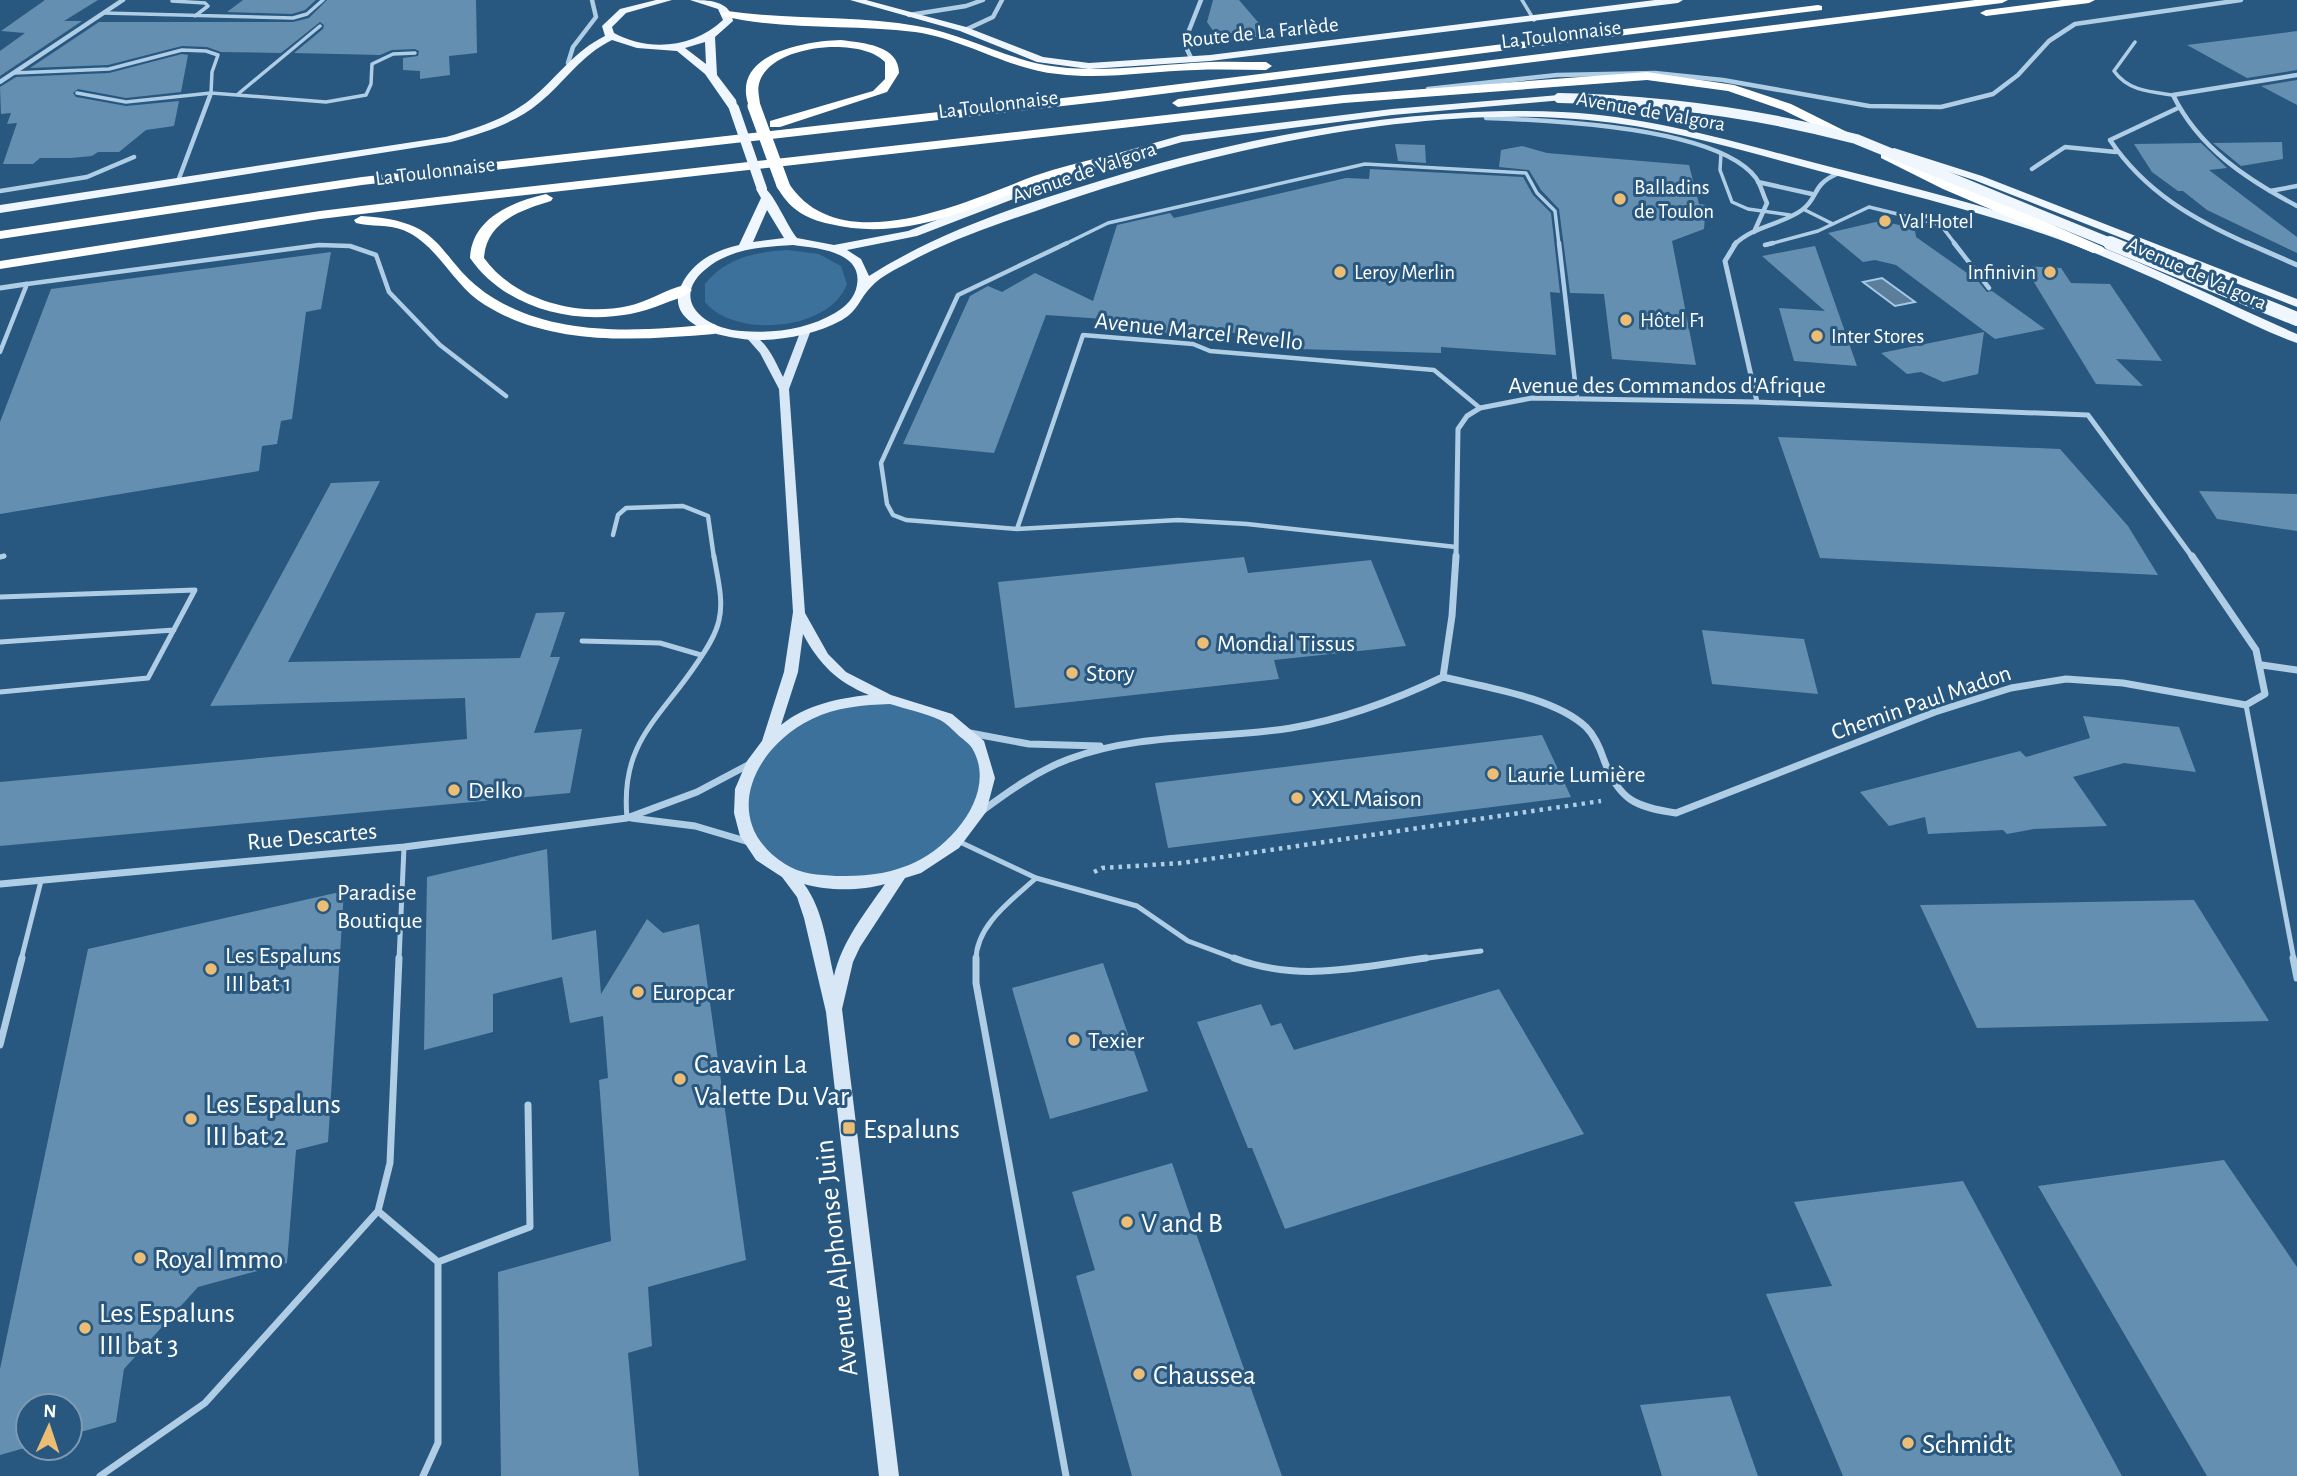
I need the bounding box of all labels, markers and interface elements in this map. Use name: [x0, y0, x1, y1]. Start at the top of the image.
street label: Route de La Farlède: [1181, 14, 1340, 51]
street label: La Toulonnaise: [1500, 17, 1622, 52]
street label: La Toulonnaise: [937, 87, 1059, 122]
street label: Avenue de Valgora: [1575, 88, 1727, 135]
street label: Avenue de Valgora: [1009, 138, 1159, 207]
street label: La Toulonnaise: [374, 154, 496, 189]
place label: Balladins de Toulon: [1634, 177, 1714, 222]
marker: Balladins de Toulon: [1612, 191, 1628, 207]
place label: Val'Hotel: [1899, 211, 1974, 232]
marker: Val'Hotel: [1877, 213, 1893, 229]
street label: Avenue de Valgora: [2124, 233, 2270, 314]
place label: Leroy Merlin: [1354, 262, 1455, 283]
place label: Infinivin: [1968, 262, 2036, 283]
marker: Leroy Merlin: [1332, 264, 1348, 280]
marker: Infinivin: [2042, 264, 2058, 280]
street label: Avenue Marcel Revello: [1093, 309, 1304, 355]
place label: Hôtel F1: [1640, 310, 1705, 331]
marker: Hôtel F1: [1618, 312, 1634, 328]
place label: Inter Stores: [1831, 326, 1924, 347]
marker: Inter Stores: [1809, 328, 1825, 344]
street label: Avenue des Commandos d'Afrique: [1508, 374, 1826, 398]
place label: Mondial Tissus: [1217, 632, 1355, 656]
marker: Mondial Tissus: [1195, 635, 1211, 651]
street label: Chemin Paul Madon: [1828, 661, 2014, 745]
place label: Story: [1086, 662, 1134, 686]
marker: Story: [1064, 665, 1080, 681]
place label: Laurie Lumière: [1507, 763, 1645, 787]
marker: Laurie Lumière: [1485, 766, 1501, 782]
place label: Delko: [468, 779, 523, 803]
marker: Delko: [446, 782, 462, 798]
place label: XXL Maison: [1311, 787, 1422, 811]
marker: XXL Maison: [1289, 790, 1305, 806]
street label: Rue Descartes: [246, 819, 378, 855]
place label: Paradise Boutique: [337, 881, 423, 933]
marker: Paradise Boutique: [315, 898, 331, 914]
place label: Les Espaluns III bat 1: [225, 944, 342, 996]
marker: Les Espaluns III bat 1: [203, 961, 219, 977]
place label: Europcar: [652, 981, 735, 1005]
marker: Europcar: [630, 984, 646, 1000]
place label: Texier: [1088, 1029, 1145, 1053]
marker: Texier: [1066, 1032, 1082, 1048]
place label: Cavavin La Valette Du Var: [694, 1051, 849, 1111]
marker: Cavavin La Valette Du Var: [672, 1071, 688, 1087]
place label: Les Espaluns III bat 2: [205, 1091, 341, 1151]
marker: Les Espaluns III bat 2: [183, 1111, 199, 1127]
place label: Espaluns: [863, 1116, 960, 1144]
marker: Espaluns: [841, 1120, 857, 1136]
street label: Avenue Alphonse Juin: [811, 1138, 863, 1378]
place label: V and B: [1141, 1210, 1223, 1238]
marker: V and B: [1119, 1214, 1135, 1230]
place label: Royal Immo: [154, 1246, 283, 1274]
marker: Royal Immo: [132, 1250, 148, 1266]
place label: Les Espaluns III bat 3: [99, 1300, 235, 1360]
marker: Les Espaluns III bat 3: [77, 1320, 93, 1336]
place label: Chaussea: [1153, 1362, 1256, 1390]
marker: Chaussea: [1131, 1366, 1147, 1382]
north arrow: [14, 1392, 84, 1462]
text: N: [43, 1402, 57, 1421]
place label: Schmidt: [1922, 1431, 2012, 1459]
marker: Schmidt: [1900, 1435, 1916, 1451]

